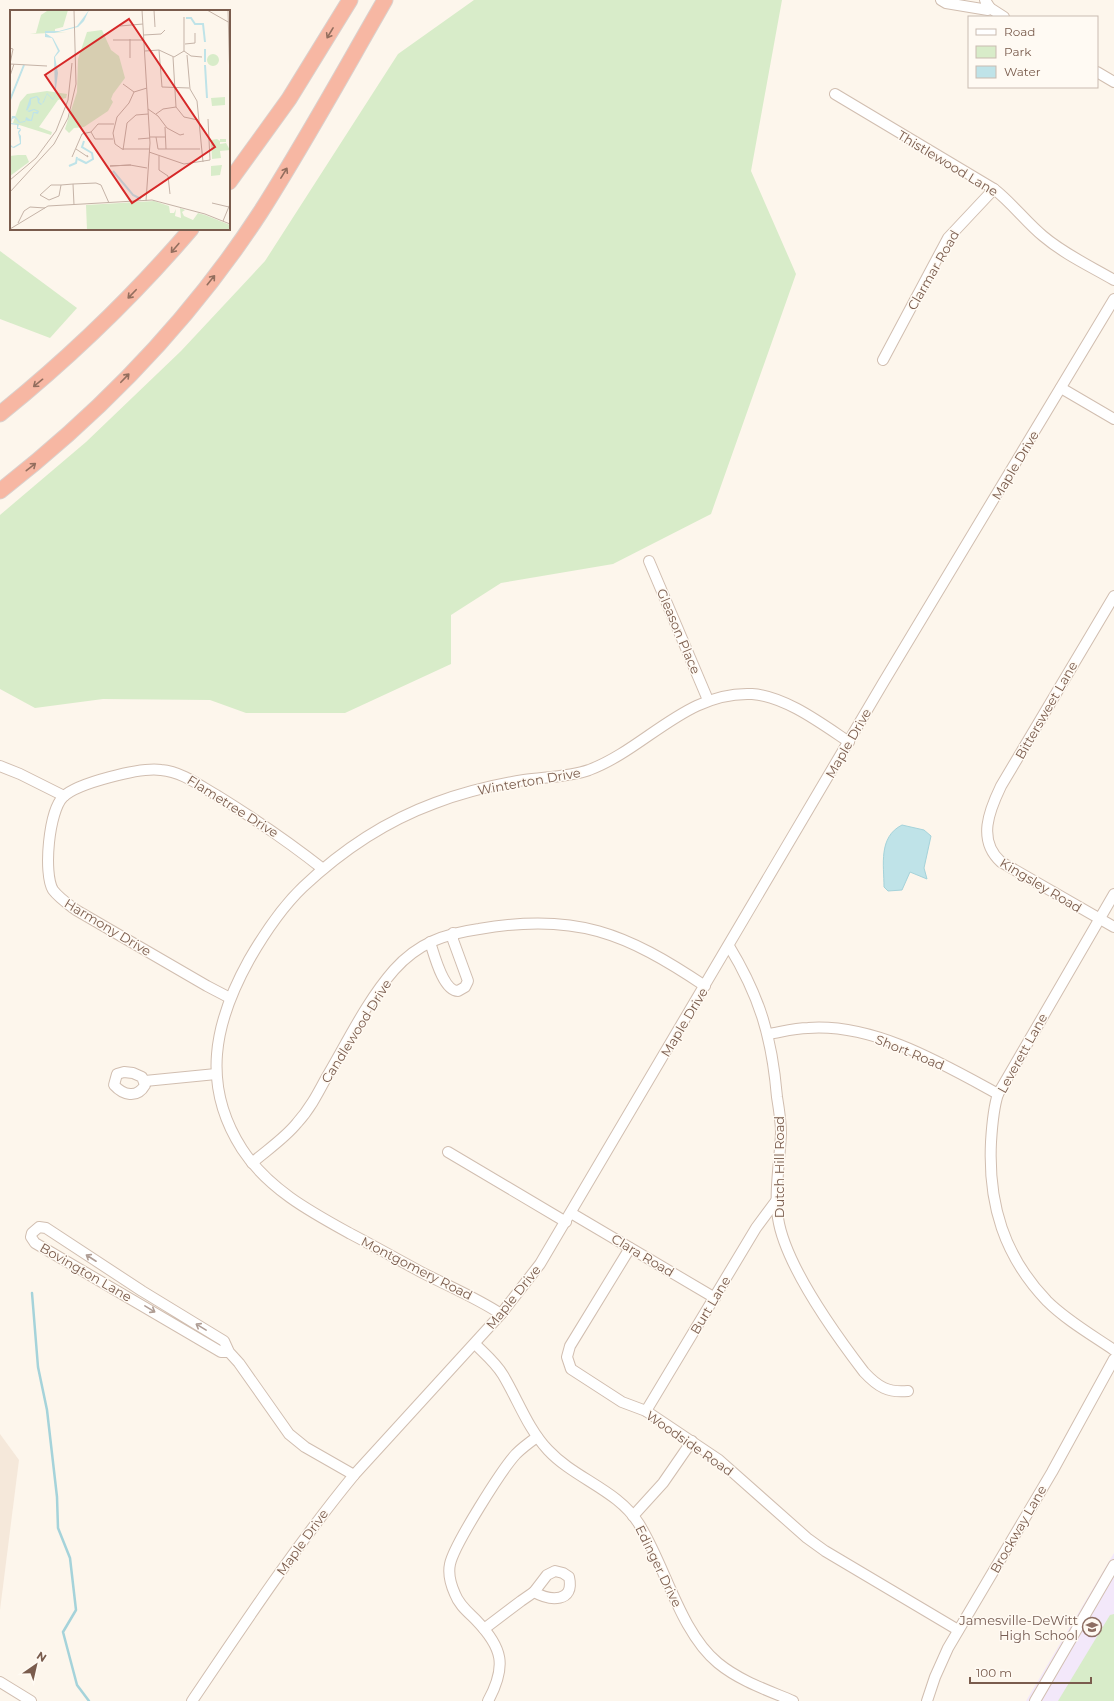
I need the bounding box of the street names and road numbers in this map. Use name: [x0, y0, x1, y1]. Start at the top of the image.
street label: Thistlewood Lane: [895, 127, 1001, 199]
street label: Clarmar Road: [904, 227, 962, 313]
street label: Maple Drive: [988, 427, 1042, 502]
street label: Gleason Place: [654, 586, 704, 676]
street label: Bittersweet Lane: [1012, 658, 1081, 762]
street label: Maple Drive: [822, 705, 874, 781]
street label: Winterton Drive: [476, 764, 582, 798]
street label: Flametree Drive: [184, 772, 282, 841]
street label: Kingsley Road: [997, 854, 1085, 916]
street label: Harmony Drive: [62, 895, 154, 959]
street label: Candlewood Drive: [318, 976, 394, 1086]
street label: Maple Drive: [657, 984, 711, 1059]
street label: Leverett Lane: [994, 1010, 1051, 1096]
street label: Short Road: [873, 1031, 947, 1073]
street label: Dutch Hill Road: [771, 1116, 787, 1218]
street label: Clara Road: [609, 1230, 677, 1280]
street label: Montgomery Road: [359, 1233, 475, 1303]
street label: Bovington Lane: [37, 1239, 135, 1305]
street label: Maple Drive: [482, 1262, 544, 1332]
street label: Burt Lane: [687, 1273, 734, 1337]
street label: Woodside Road: [643, 1407, 737, 1479]
street label: Brockway Lane: [986, 1482, 1050, 1576]
street label: Maple Drive: [273, 1506, 331, 1578]
street label: Edinger Drive: [632, 1522, 686, 1610]

